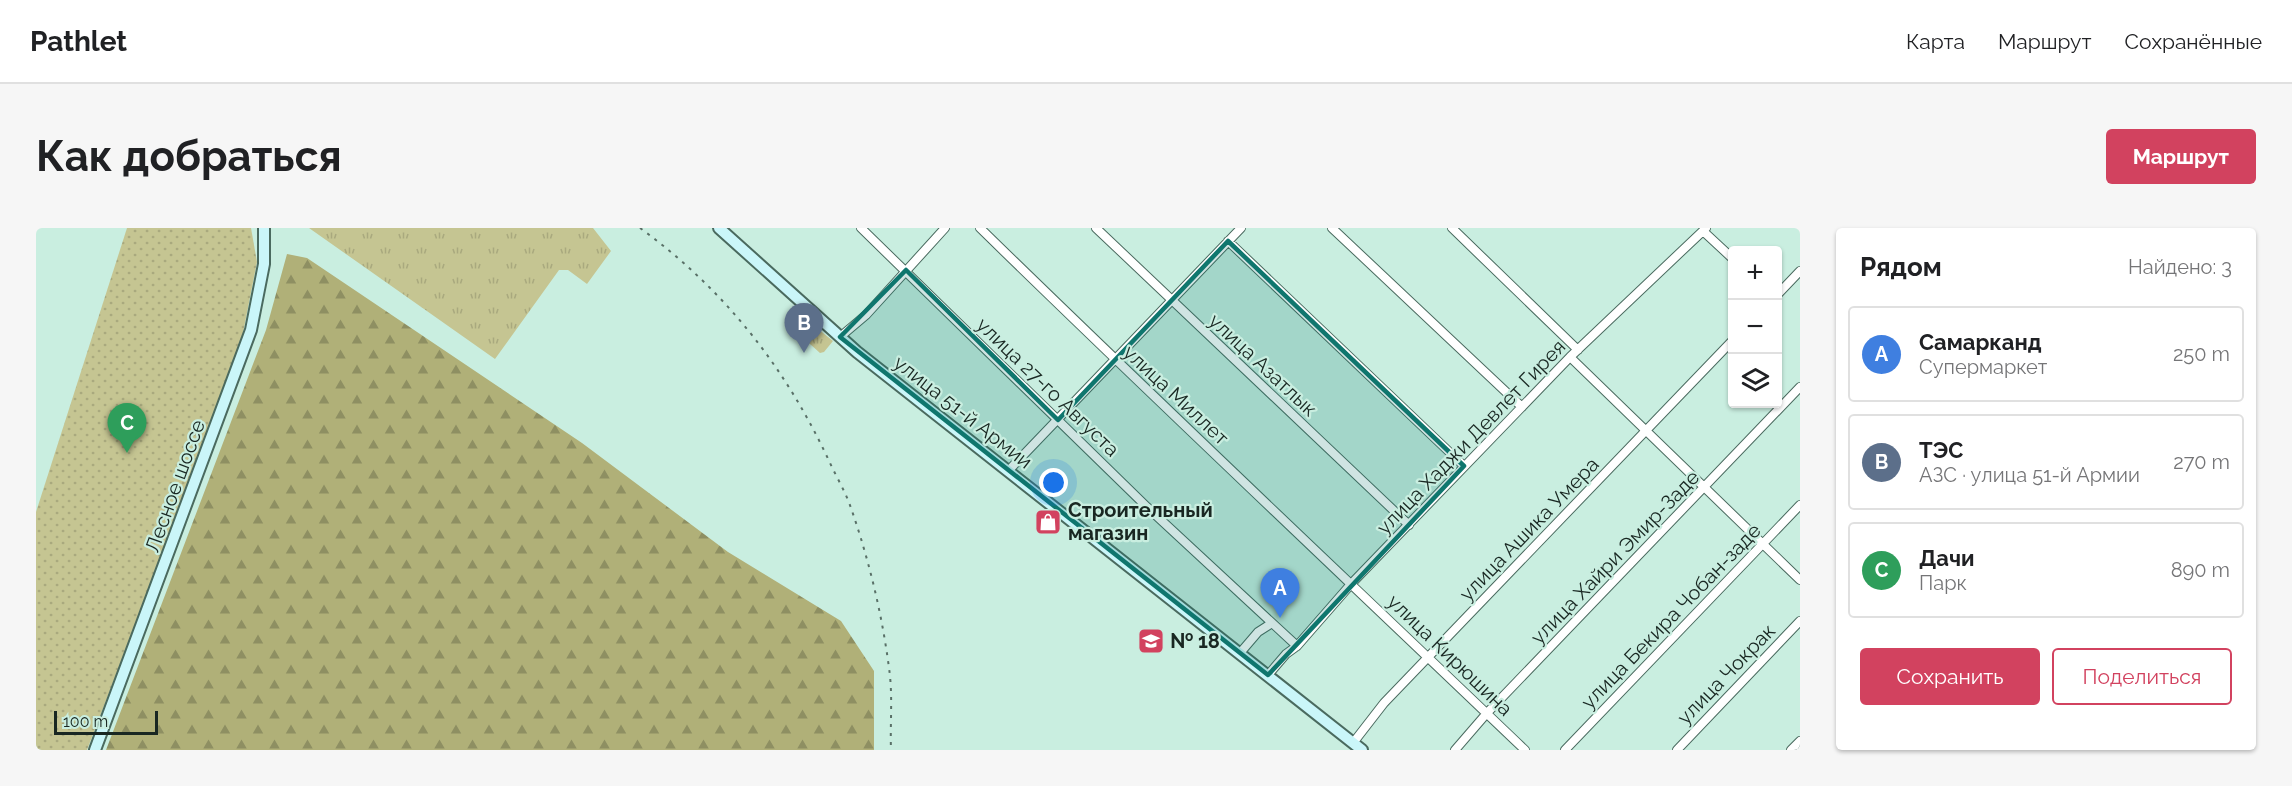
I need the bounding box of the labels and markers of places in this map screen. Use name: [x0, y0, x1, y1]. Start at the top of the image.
pin: B: [784, 304, 824, 353]
pin: C: [108, 404, 146, 453]
place label: Строительный магазин: [1068, 498, 1213, 545]
shop icon: Строительный магазин: [1033, 507, 1063, 537]
pin: A: [1260, 568, 1300, 618]
school or university icon: № 18: [1136, 626, 1166, 656]
place label: № 18: [1170, 629, 1220, 653]

